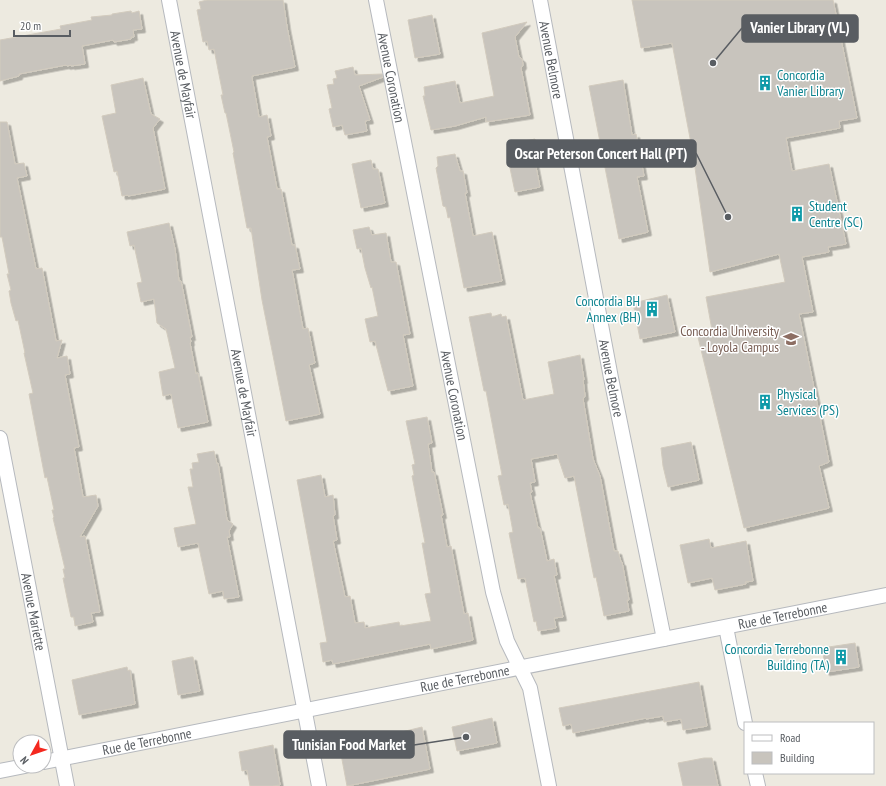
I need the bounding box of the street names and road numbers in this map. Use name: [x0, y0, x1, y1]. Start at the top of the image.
street label: Avenue Belmore: [535, 19, 567, 101]
street label: Avenue de Mayfair: [166, 29, 200, 120]
street label: Avenue Coronation: [374, 31, 409, 124]
street label: Avenue Belmore: [595, 338, 628, 419]
street label: Avenue de Mayfair: [227, 347, 261, 439]
street label: Avenue Coronation: [436, 349, 472, 442]
street label: Avenue Mariette: [17, 571, 50, 653]
street label: Rue de Terrebonne: [737, 598, 829, 633]
street label: Rue de Terrebonne: [419, 661, 511, 696]
street label: Rue de Terrebonne: [101, 724, 193, 759]

